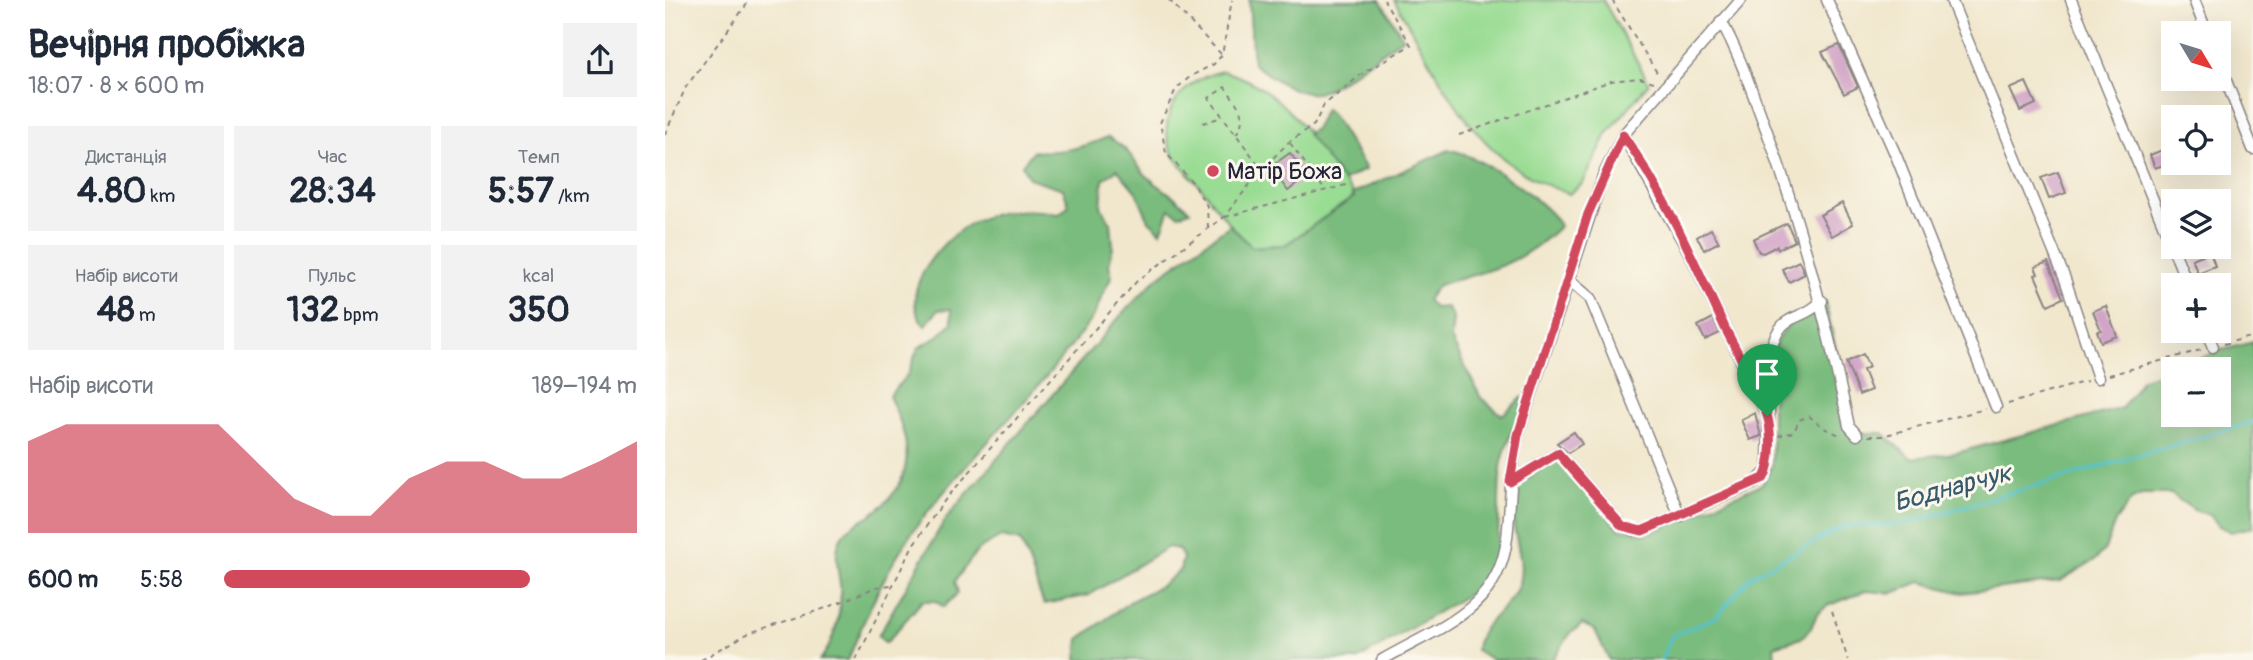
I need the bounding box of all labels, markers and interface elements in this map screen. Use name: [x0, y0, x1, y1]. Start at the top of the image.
text: Вечірня пробіжка: [28, 21, 305, 69]
north arrow: [2161, 21, 2231, 91]
map controls: [2161, 21, 2231, 427]
button: share: [563, 23, 637, 97]
text: 18:07 · 8 × 600 m: [28, 71, 204, 100]
button: locate: [2161, 105, 2231, 175]
text: Дистанція: [86, 145, 167, 169]
text: Час: [318, 145, 347, 169]
text: Темп: [518, 145, 560, 169]
place label: Матір Божа: [1227, 157, 1342, 186]
marker: Матір Божа: [1205, 163, 1221, 179]
text: 4.80: [77, 169, 146, 213]
text: 28:34: [289, 169, 376, 213]
text: 5:57: [488, 169, 554, 213]
text: km: [146, 184, 175, 208]
text: /km: [554, 184, 590, 208]
button: layers: [2161, 189, 2231, 259]
text: Набір висоти: [75, 264, 178, 288]
text: Пульс: [309, 264, 356, 288]
text: kcal: [523, 264, 554, 288]
button: +: [2161, 273, 2231, 343]
text: 48: [97, 288, 135, 332]
text: 132: [286, 288, 339, 332]
text: 350: [508, 288, 570, 332]
text: m: [135, 303, 156, 327]
text: bpm: [339, 303, 379, 327]
pin: [1737, 344, 1797, 416]
icon: arrive: [1748, 355, 1786, 393]
button: −: [2161, 357, 2231, 427]
text: Набір висоти: [28, 371, 153, 400]
text: 189–194 m: [531, 371, 637, 400]
water label: Боднарчук: [1890, 456, 2017, 519]
text: 600 m: [28, 565, 98, 594]
text: 5:58: [140, 565, 183, 594]

